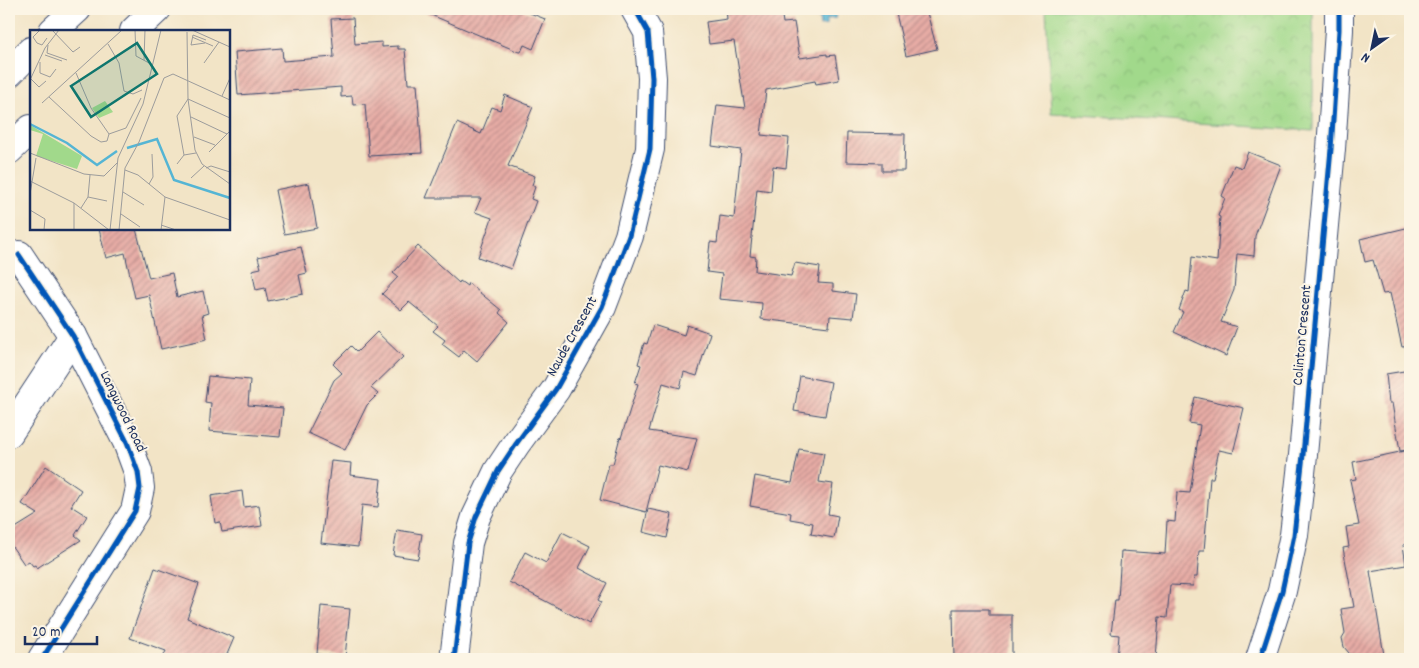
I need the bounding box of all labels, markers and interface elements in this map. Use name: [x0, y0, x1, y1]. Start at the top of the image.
north arrow: [1346, 22, 1396, 72]
inset map: [30, 30, 230, 230]
text: N: [1358, 47, 1374, 67]
street label: Colinton Crescent: [1288, 284, 1318, 386]
street label: Naude Crescent: [542, 292, 604, 381]
street label: Langwood Road: [93, 367, 151, 456]
scale bar: [25, 613, 98, 645]
text: 20 m: [32, 622, 60, 644]

